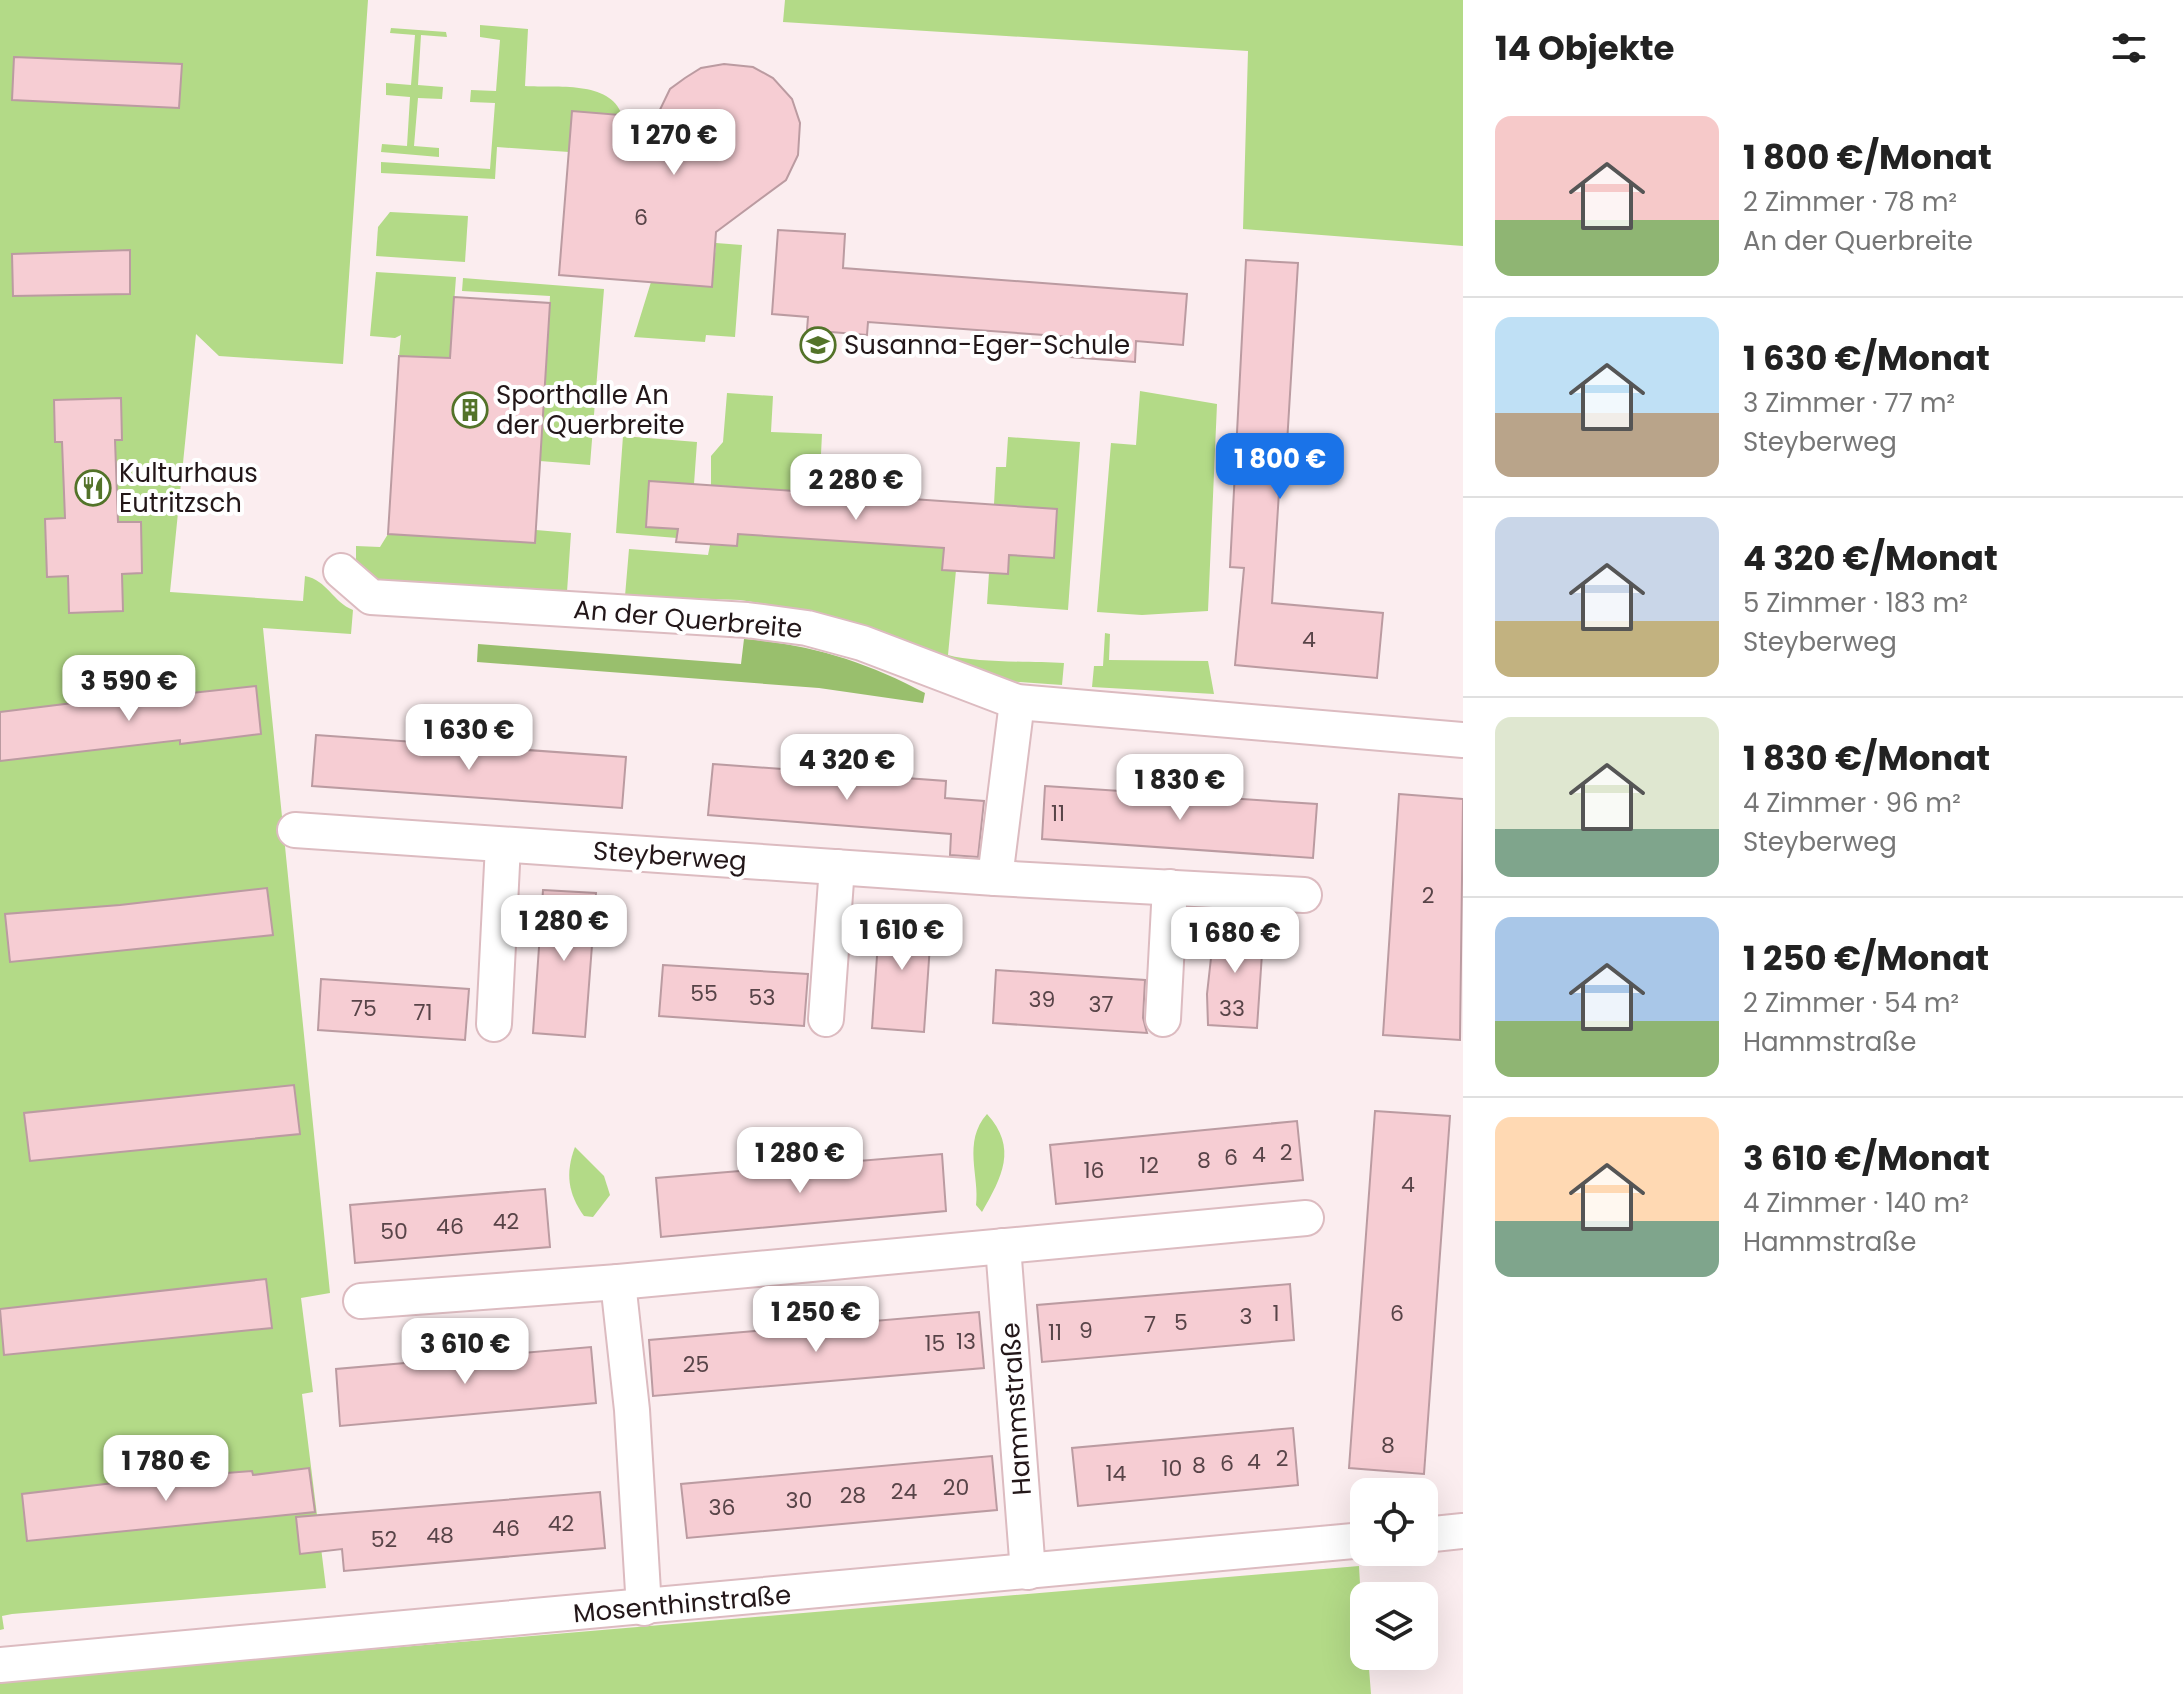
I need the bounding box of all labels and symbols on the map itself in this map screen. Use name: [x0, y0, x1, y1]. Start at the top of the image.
pin: 1 270 €: [600, 109, 748, 177]
house number: 6: [634, 202, 648, 233]
school or university icon: Susanna-Eger-Schule: [799, 326, 837, 364]
place label: Susanna-Eger-Schule: [844, 327, 1130, 363]
place label: Sporthalle An der Querbreite: [496, 377, 685, 443]
building icon: Sporthalle An der Querbreite: [451, 391, 489, 429]
pin: 1 800 €: [1206, 433, 1354, 501]
pin: 2 280 €: [782, 454, 930, 522]
place label: Kulturhaus Eutritzsch: [119, 455, 258, 521]
restaurant icon: Kulturhaus Eutritzsch: [74, 469, 112, 507]
street label: An der Querbreite: [572, 591, 804, 647]
house number: 4: [1302, 624, 1316, 655]
pin: 3 590 €: [55, 655, 203, 723]
pin: 1 630 €: [395, 704, 543, 772]
pin: 4 320 €: [773, 734, 921, 802]
pin: 1 830 €: [1106, 754, 1254, 822]
house number: 11: [1051, 798, 1065, 829]
street label: Steyberweg: [592, 833, 748, 879]
house number: 2: [1422, 880, 1434, 911]
pin: 1 280 €: [490, 895, 638, 963]
pin: 1 610 €: [828, 904, 976, 972]
pin: 1 680 €: [1161, 907, 1309, 975]
house number: 55: [690, 978, 718, 1009]
house number: 53: [749, 982, 775, 1013]
house number: 39: [1029, 984, 1055, 1015]
house number: 37: [1089, 989, 1113, 1020]
house number: 75: [351, 993, 377, 1024]
house number: 33: [1219, 993, 1245, 1024]
house number: 71: [413, 997, 433, 1028]
pin: 1 280 €: [726, 1127, 874, 1195]
house number: 2: [1280, 1137, 1292, 1168]
house number: 4: [1252, 1139, 1266, 1170]
house number: 6: [1224, 1142, 1238, 1173]
house number: 8: [1197, 1145, 1211, 1176]
house number: 12: [1139, 1150, 1159, 1181]
house number: 16: [1083, 1155, 1105, 1186]
house number: 4: [1401, 1169, 1415, 1200]
house number: 42: [493, 1206, 519, 1237]
house number: 46: [436, 1211, 464, 1242]
house number: 50: [380, 1216, 408, 1247]
pin: 1 250 €: [742, 1286, 890, 1354]
house number: 1: [1272, 1298, 1280, 1329]
house number: 6: [1390, 1298, 1404, 1329]
house number: 3: [1240, 1301, 1252, 1332]
house number: 5: [1174, 1307, 1188, 1338]
house number: 7: [1144, 1309, 1156, 1340]
house number: 9: [1079, 1315, 1093, 1346]
house number: 11: [1048, 1317, 1062, 1348]
pin: 3 610 €: [391, 1318, 539, 1386]
street label: Hammstraße: [992, 1321, 1040, 1497]
house number: 13: [956, 1326, 976, 1357]
house number: 15: [925, 1328, 945, 1359]
house number: 25: [683, 1349, 709, 1380]
house number: 8: [1381, 1430, 1395, 1461]
pin: 1 780 €: [92, 1435, 240, 1503]
house number: 2: [1276, 1443, 1288, 1474]
house number: 4: [1247, 1446, 1261, 1477]
house number: 6: [1220, 1448, 1234, 1479]
house number: 8: [1192, 1450, 1206, 1481]
house number: 10: [1162, 1453, 1182, 1484]
house number: 14: [1106, 1458, 1127, 1489]
house number: 20: [943, 1472, 969, 1503]
house number: 24: [891, 1476, 917, 1507]
house number: 28: [840, 1480, 866, 1511]
house number: 30: [786, 1485, 812, 1516]
house number: 36: [709, 1492, 735, 1523]
house number: 42: [548, 1508, 574, 1539]
house number: 46: [492, 1513, 520, 1544]
house number: 48: [426, 1520, 454, 1551]
house number: 52: [371, 1524, 397, 1555]
street label: Mosenthinstraße: [572, 1577, 792, 1631]

